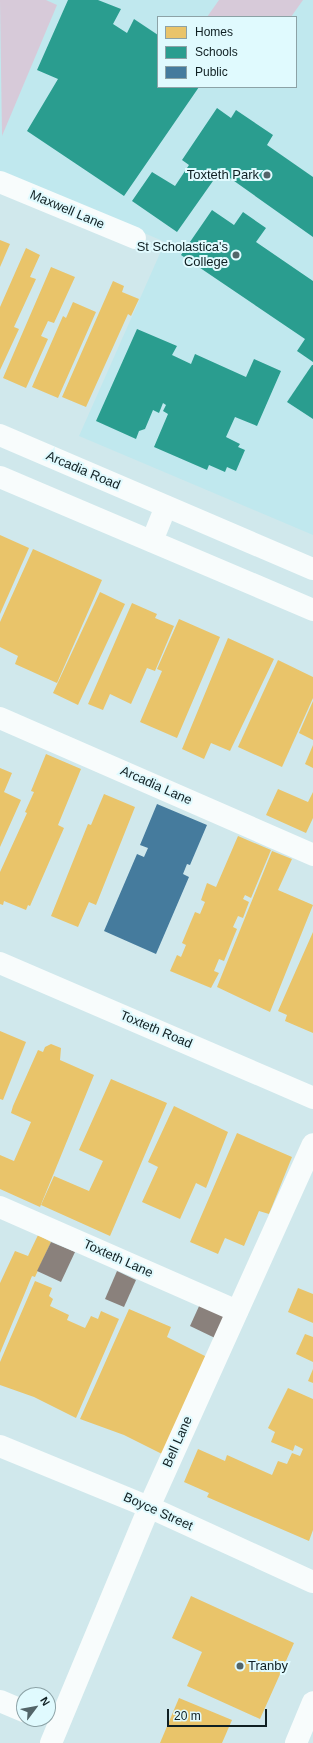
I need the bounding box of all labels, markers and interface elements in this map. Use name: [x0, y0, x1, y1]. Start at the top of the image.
legend: [157, 16, 297, 88]
text: Homes: [195, 25, 233, 39]
text: Schools: [195, 45, 238, 59]
text: Public: [195, 65, 228, 79]
place label: Toxteth Park: [187, 167, 259, 183]
marker: Toxteth Park: [262, 170, 272, 180]
street label: Maxwell Lane: [27, 187, 107, 233]
place label: St Scholastica's College: [137, 240, 228, 271]
marker: St Scholastica's College: [231, 250, 241, 260]
street label: Arcadia Road: [44, 448, 122, 494]
street label: Arcadia Lane: [118, 763, 194, 809]
street label: Toxteth Road: [118, 1008, 194, 1052]
street label: Toxteth Lane: [81, 1237, 155, 1281]
street label: Bell Lane: [160, 1414, 196, 1470]
street label: Boyce Street: [121, 1490, 195, 1534]
place label: Tranby: [248, 1658, 288, 1674]
marker: Tranby: [235, 1661, 245, 1671]
north arrow: [16, 1687, 56, 1727]
text: N: [38, 1695, 53, 1708]
scale bar: [169, 1701, 269, 1727]
text: 20 m: [174, 1709, 201, 1723]

